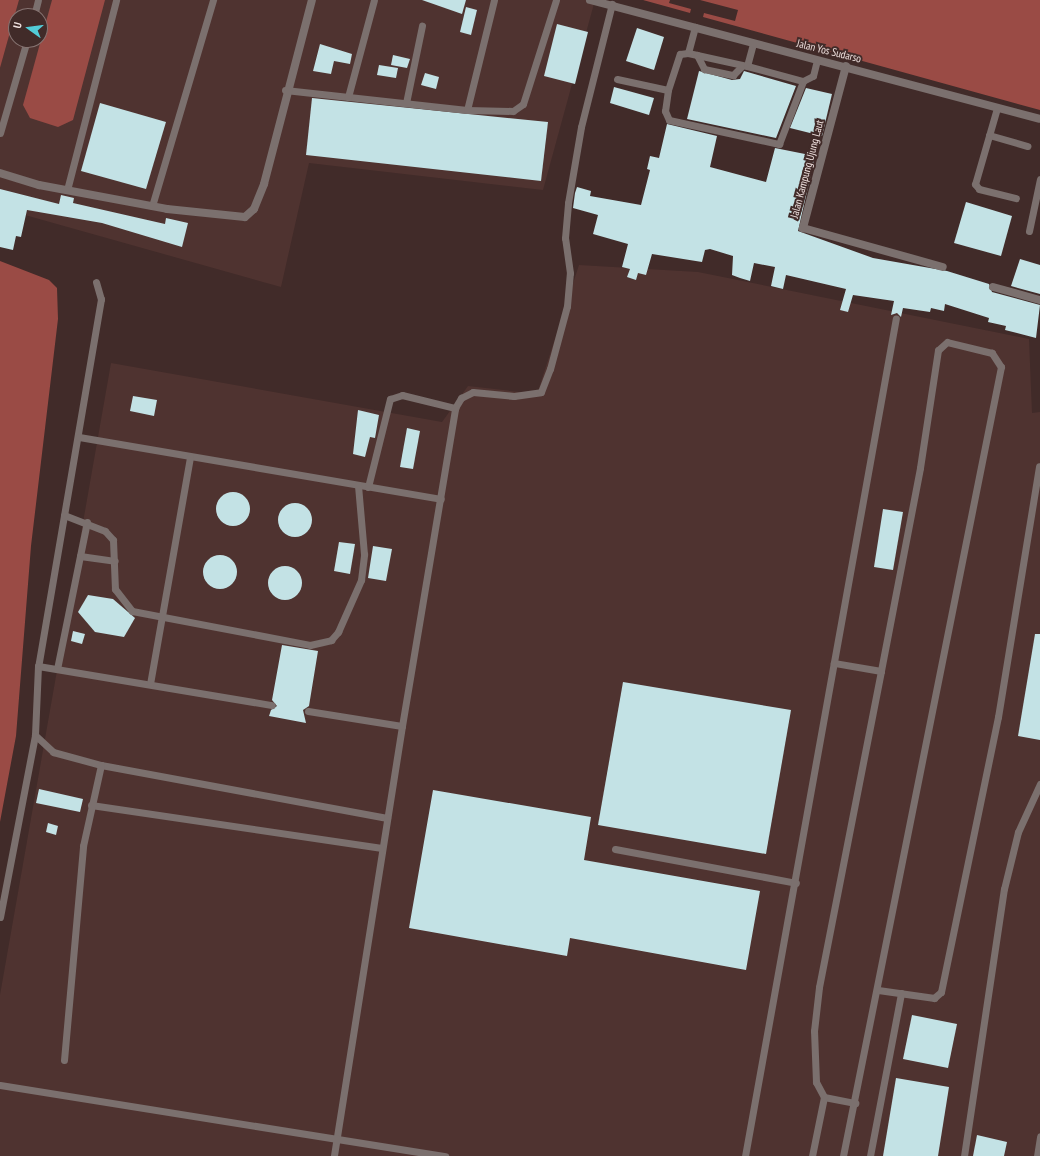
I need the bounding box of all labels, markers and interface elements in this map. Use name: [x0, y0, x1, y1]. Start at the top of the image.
north arrow: [8, 8, 48, 48]
text: U: [10, 21, 25, 30]
street label: Jalan Yos Sudarso: [795, 37, 863, 65]
street label: Jalan Kampung Ujung Laut: [788, 119, 826, 219]

